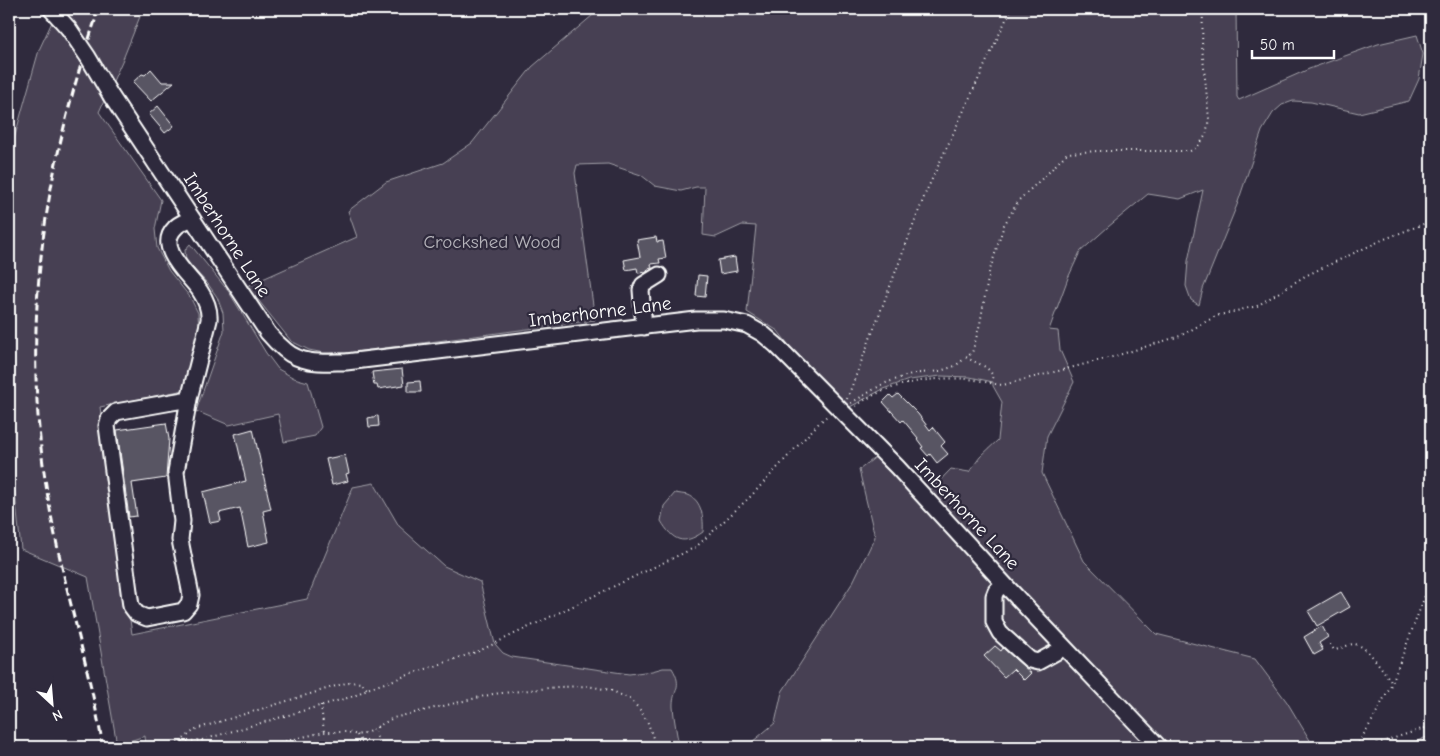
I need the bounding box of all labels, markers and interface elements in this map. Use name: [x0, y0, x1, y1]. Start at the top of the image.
scale bar: [1252, 28, 1335, 60]
text: 50 m: [1260, 36, 1295, 54]
street label: Imberhorne Lane: [179, 169, 275, 301]
park label: Crockshed Wood: [423, 231, 561, 253]
street label: Imberhorne Lane: [527, 292, 673, 332]
street label: Imberhorne Lane: [910, 454, 1024, 574]
north arrow: [28, 678, 78, 728]
text: N: [50, 706, 65, 725]

